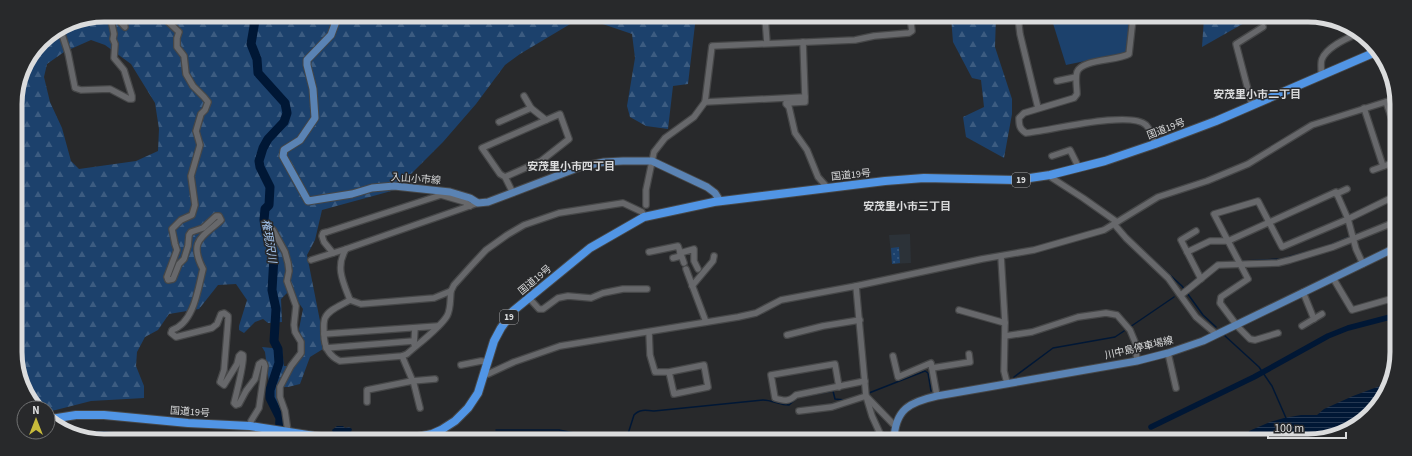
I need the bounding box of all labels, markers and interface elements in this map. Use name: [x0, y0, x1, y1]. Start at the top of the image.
district label: 安茂里小市二丁目: [1213, 87, 1301, 102]
street label: 国道19号: [1145, 115, 1187, 143]
district label: 安茂里小市四丁目: [527, 159, 615, 174]
street label: 国道19号: [830, 166, 872, 184]
street label: 入山小市線: [391, 170, 441, 188]
road number: 19: [1012, 173, 1030, 187]
district label: 安茂里小市三丁目: [863, 199, 951, 214]
water label: 権現沢川: [258, 218, 280, 265]
street label: 国道19号: [515, 262, 555, 298]
road number: 19: [500, 310, 518, 324]
street label: 川中島停車場線: [1103, 333, 1175, 363]
north arrow: [16, 400, 56, 440]
text: N: [32, 403, 40, 418]
street label: 国道19号: [170, 404, 210, 420]
scale bar: [1268, 414, 1346, 440]
text: 100 m: [1274, 420, 1304, 437]

